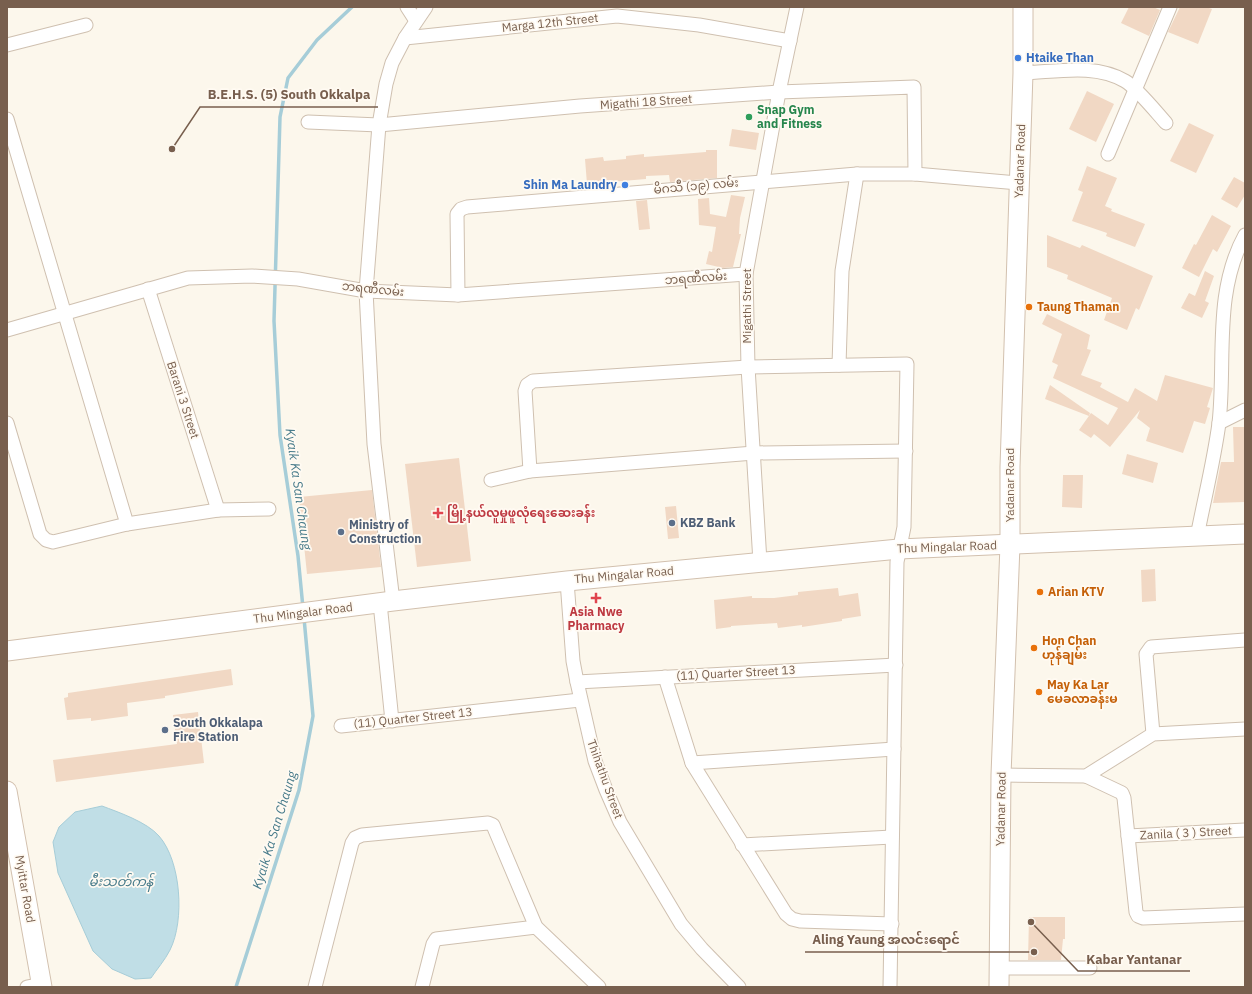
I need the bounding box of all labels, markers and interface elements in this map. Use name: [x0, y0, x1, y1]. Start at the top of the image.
street label: Marga 12th Street: [501, 10, 599, 35]
place label: Htaike Than: [1026, 50, 1094, 65]
marker: Htaike Than: [1013, 53, 1023, 63]
callout: B.E.H.S. (5) South Okkalpa: [200, 82, 378, 107]
text: B.E.H.S. (5) South Okkalpa: [208, 86, 370, 103]
street label: Migathi 18 Street: [599, 91, 693, 112]
place label: Snap Gym and Fitness: [757, 102, 822, 131]
marker: Snap Gym and Fitness: [744, 112, 754, 122]
street label: Yadanar Road: [1011, 124, 1028, 198]
street label: မိဂသီ (၁၉) လမ်း: [653, 173, 739, 200]
place label: Shin Ma Laundry: [523, 177, 618, 192]
marker: Shin Ma Laundry: [620, 180, 630, 190]
street label: ဘရဏီလမ်း: [664, 267, 728, 290]
street label: Migathi Street: [739, 268, 754, 344]
street label: ဘရဏီလမ်း: [341, 277, 405, 302]
place label: Taung Thaman: [1037, 299, 1119, 314]
marker: Taung Thaman: [1024, 302, 1034, 312]
street label: Barani 3 Street: [164, 359, 203, 440]
water label: Kyaik Ka San Chaung: [282, 427, 316, 552]
street label: Yadanar Road: [1002, 448, 1017, 522]
place label: မြို့နယ်လူမှုဖူလုံရေးဆေးခန်း: [447, 503, 595, 524]
marker: မြို့နယ်လူမှုဖူလုံရေးဆေးခန်း: [432, 507, 444, 519]
place label: KBZ Bank: [680, 515, 735, 530]
place label: Ministry of Construction: [349, 517, 421, 546]
marker: KBZ Bank: [667, 518, 677, 528]
marker: Ministry of Construction: [336, 527, 346, 537]
street label: Thu Mingalar Road: [897, 537, 997, 556]
street label: Thu Mingalar Road: [573, 563, 674, 586]
place label: Arian KTV: [1048, 584, 1104, 599]
marker: Arian KTV: [1035, 587, 1045, 597]
marker: Asia Nwe Pharmacy: [591, 593, 601, 603]
street label: Thu Mingalar Road: [252, 599, 354, 626]
place label: Asia Nwe Pharmacy: [568, 604, 625, 633]
place label: Hon Chan ဟုန်ချမ်း: [1042, 633, 1096, 666]
marker: Hon Chan ဟုန်ချမ်း: [1029, 643, 1039, 653]
street label: (11) Quarter Street 13: [676, 662, 796, 683]
place label: May Ka Lar မေခလာခန်းမ: [1047, 677, 1118, 709]
marker: May Ka Lar မေခလာခန်းမ: [1034, 687, 1044, 697]
street label: (11) Quarter Street 13: [353, 704, 473, 731]
place label: South Okkalapa Fire Station: [173, 715, 263, 744]
marker: South Okkalapa Fire Station: [160, 725, 170, 735]
street label: Thihathu Street: [584, 737, 627, 821]
water label: Kyaik Ka San Chaung: [248, 768, 301, 891]
street label: Yadanar Road: [992, 772, 1009, 846]
street label: Zanila ( 3 ) Street: [1139, 823, 1232, 842]
street label: Myittar Road: [12, 854, 39, 924]
water label: မီးသတ်ကန်: [89, 872, 156, 893]
callout: Aling Yaung အလင်းရောင်: [805, 927, 968, 952]
text: Aling Yaung အလင်းရောင်: [812, 930, 960, 950]
callout: Kabar Yantanar: [1078, 946, 1190, 971]
text: Kabar Yantanar: [1086, 951, 1182, 968]

